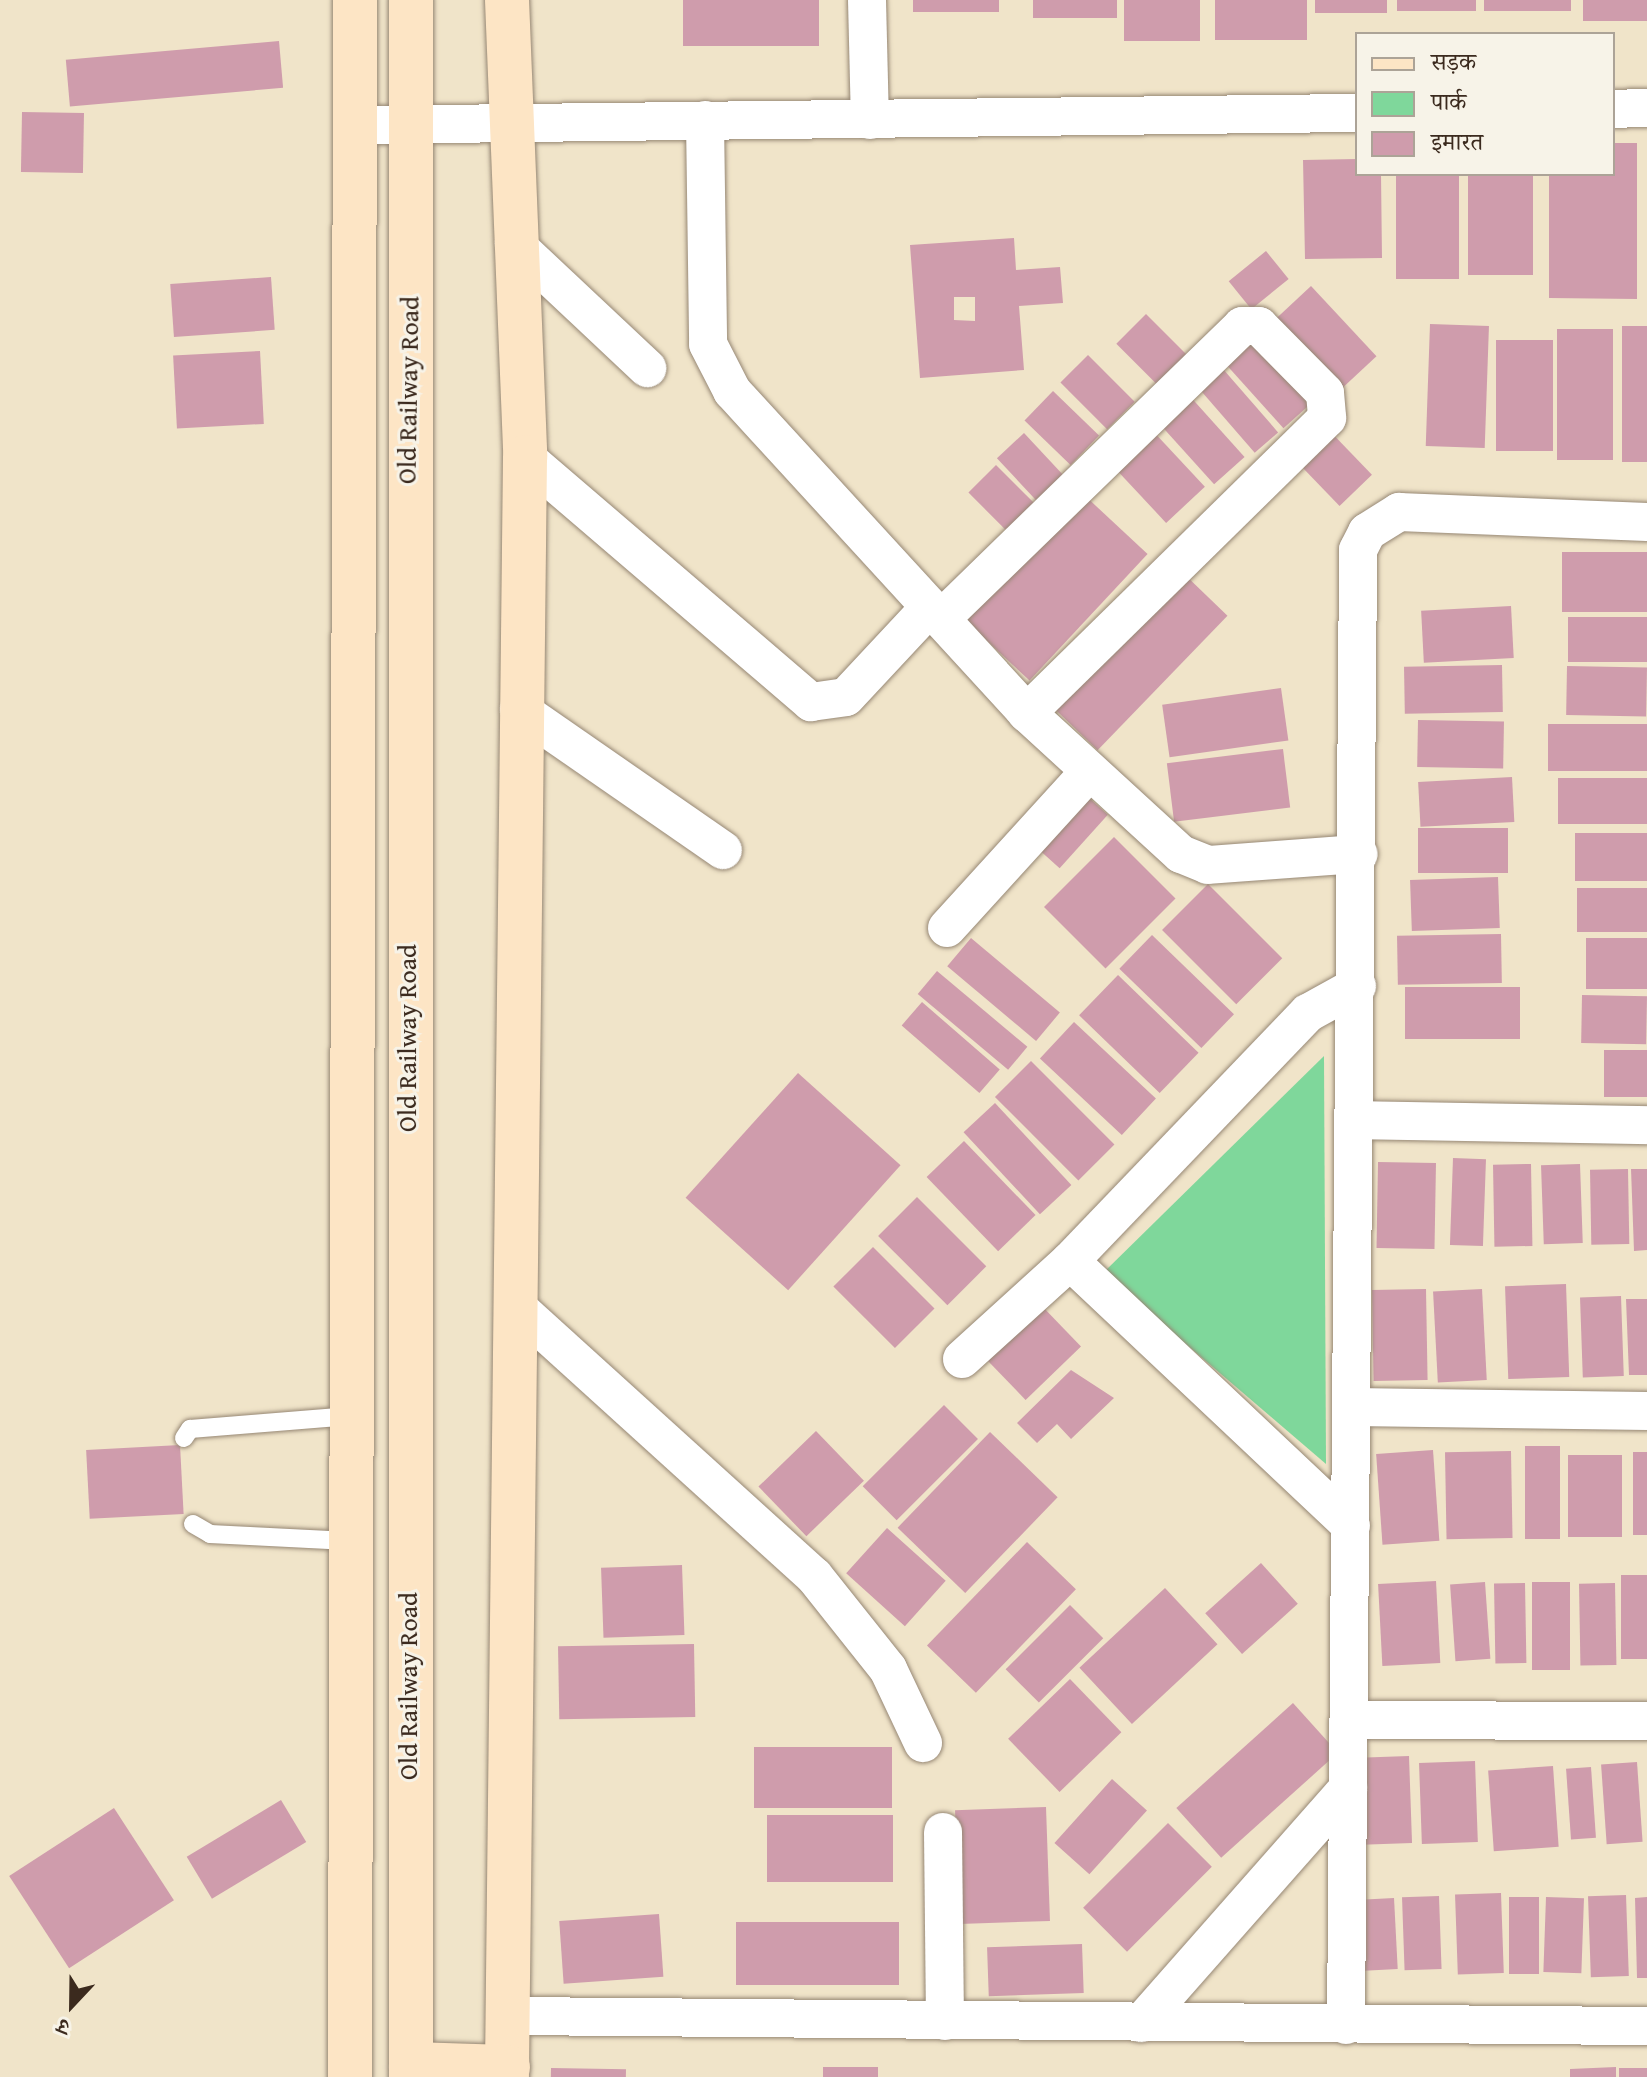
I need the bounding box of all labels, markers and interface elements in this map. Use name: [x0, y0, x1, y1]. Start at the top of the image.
legend: [1355, 32, 1615, 176]
text: सड़क: [1431, 44, 1476, 79]
text: पार्क: [1431, 84, 1466, 119]
text: इमारत: [1431, 124, 1483, 159]
street label: Old Railway Road: [391, 296, 425, 484]
street label: Old Railway Road: [391, 944, 423, 1132]
street label: Old Railway Road: [392, 1592, 424, 1780]
north arrow: [32, 1965, 112, 2045]
text: उ: [52, 2010, 74, 2044]

